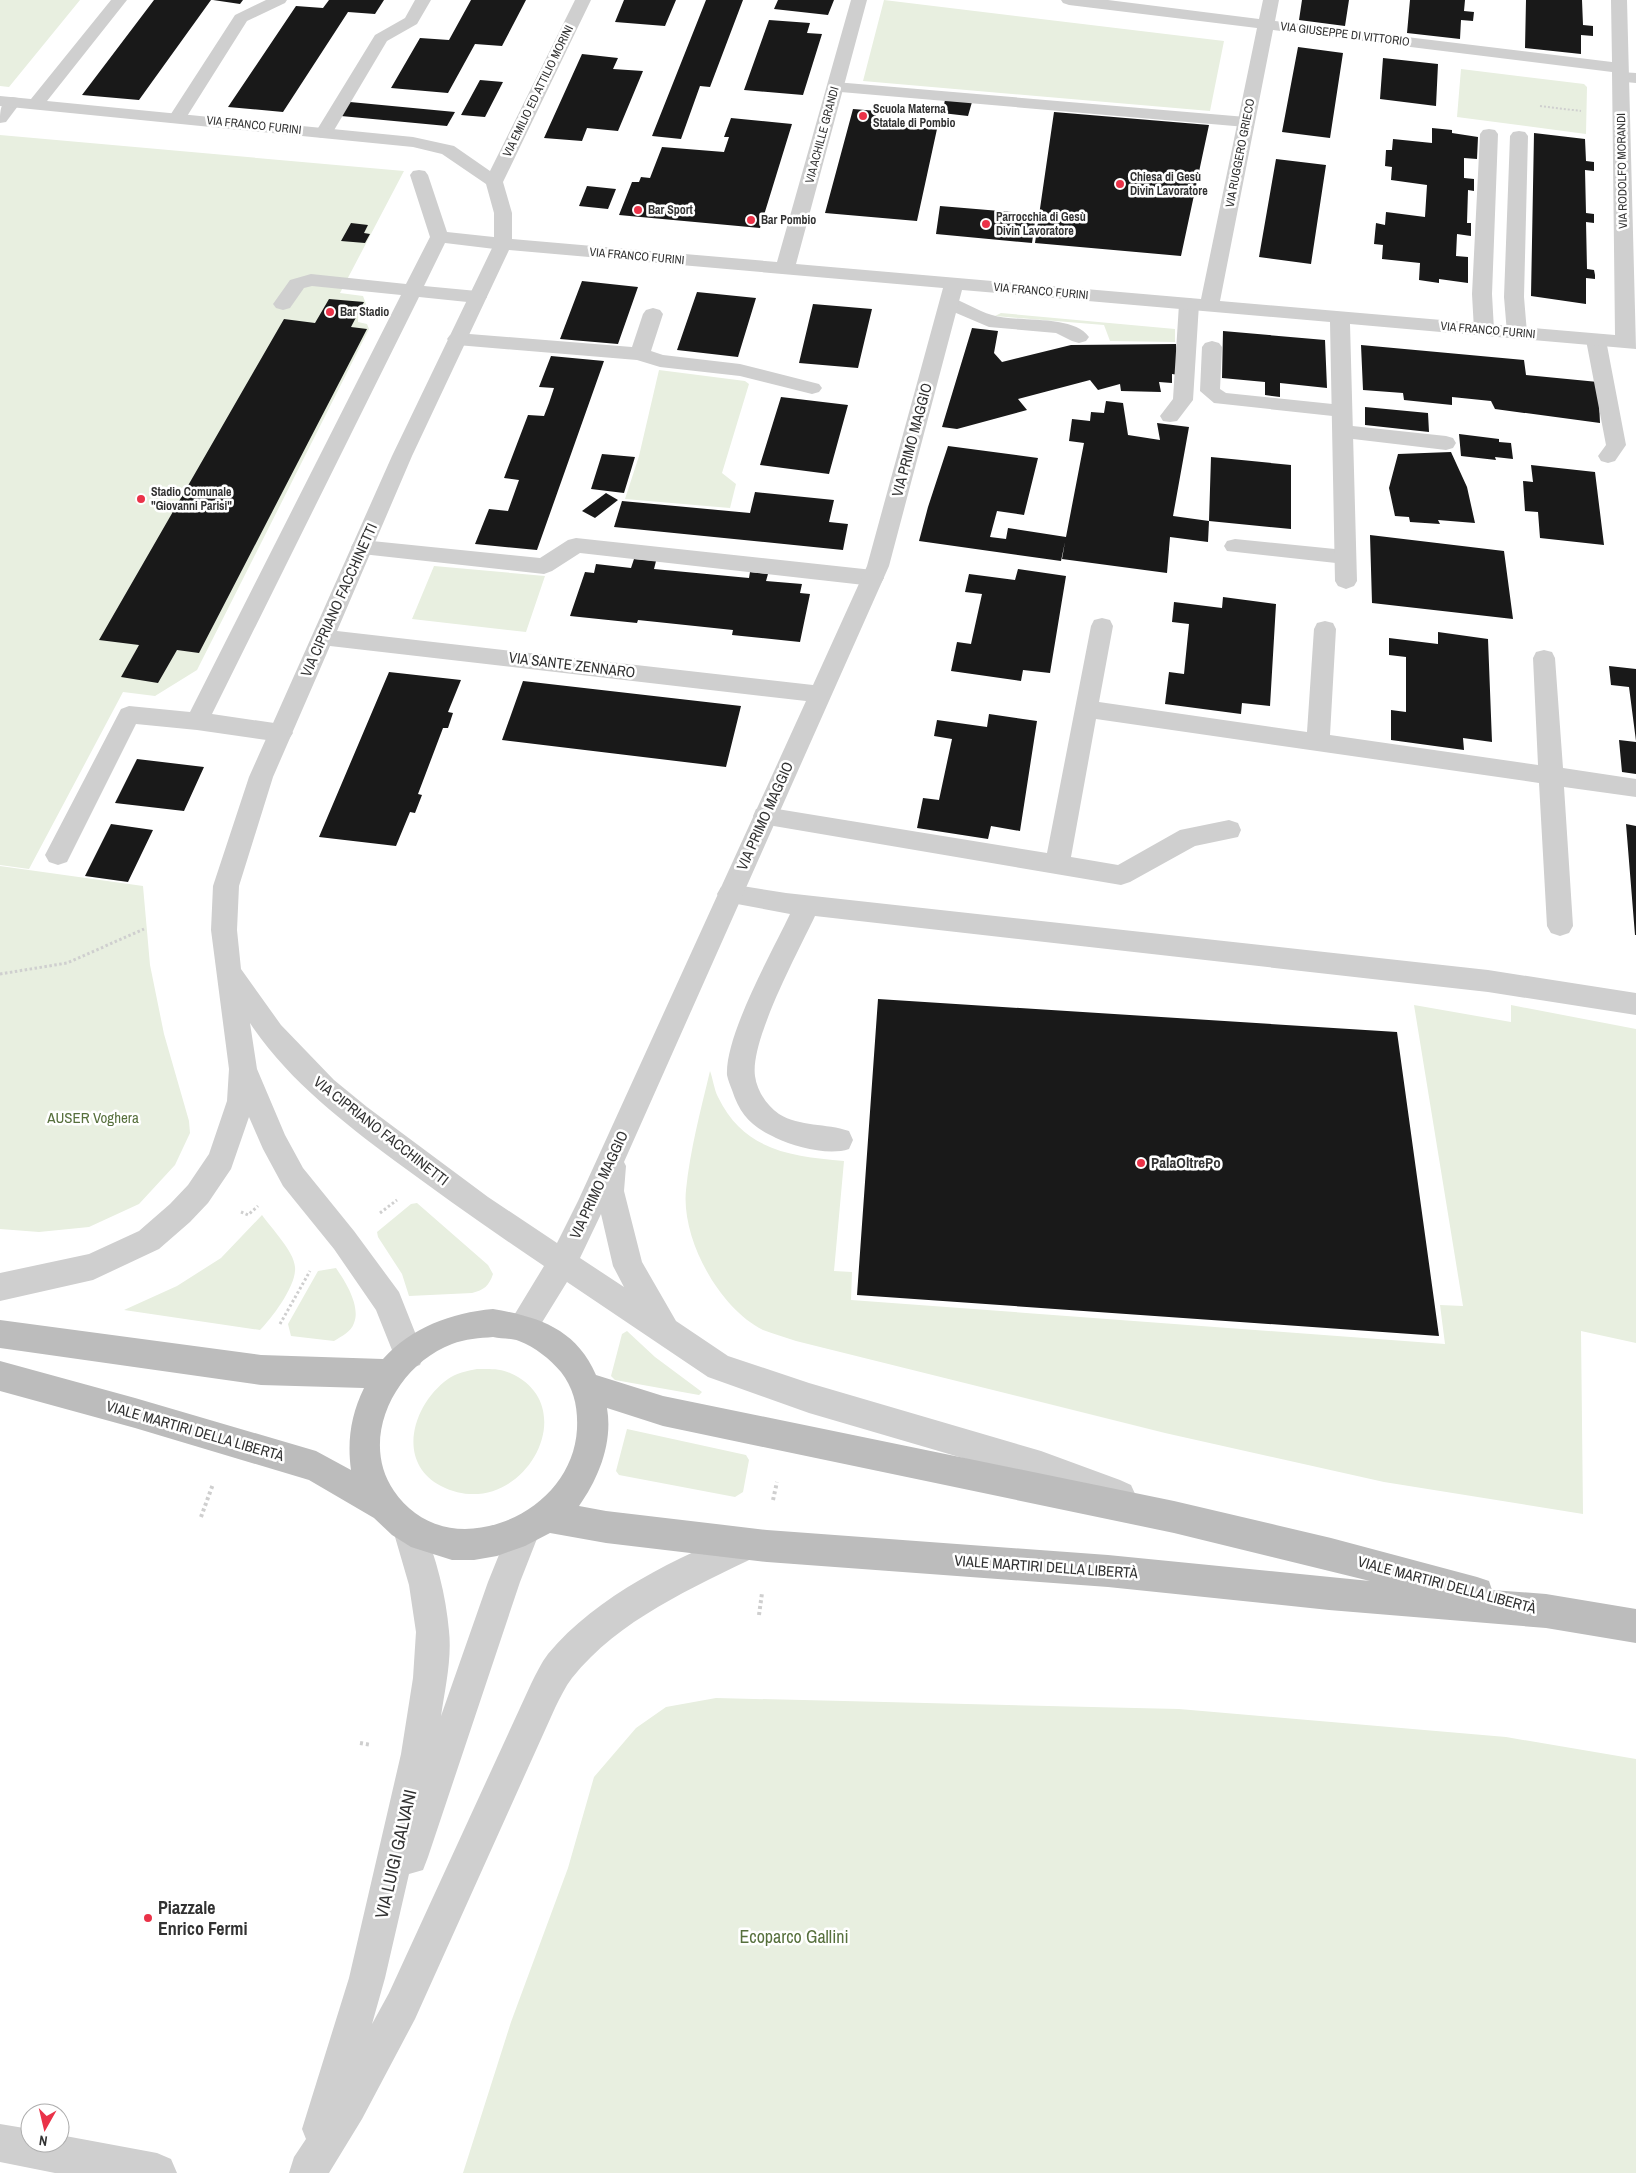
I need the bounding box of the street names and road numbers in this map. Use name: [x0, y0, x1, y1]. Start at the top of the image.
street label: VIA GIUSEPPE DI VITTORIO: [1280, 18, 1411, 50]
street label: VIA EMILIO ED ATTILIO MORINI: [499, 22, 577, 160]
street label: VIA ACHILLE GRANDI: [801, 85, 843, 185]
street label: VIA RUGGERO GRIECO: [1222, 97, 1258, 209]
street label: VIA FRANCO FURINI: [206, 112, 302, 138]
street label: VIA RODOLFO MORANDI: [1613, 113, 1631, 229]
street label: VIA FRANCO FURINI: [589, 244, 685, 268]
street label: VIA FRANCO FURINI: [993, 279, 1089, 303]
street label: VIA FRANCO FURINI: [1440, 318, 1536, 342]
street label: VIA PRIMO MAGGIO: [886, 381, 937, 499]
street label: VIA CIPRIANO FACCHINETTI: [295, 520, 382, 680]
street label: VIA SANTE ZENNARO: [508, 646, 636, 683]
street label: VIA PRIMO MAGGIO: [731, 758, 798, 873]
street label: VIA CIPRIANO FACCHINETTI: [309, 1071, 453, 1190]
street label: VIA PRIMO MAGGIO: [564, 1127, 633, 1242]
street label: VIALE MARTIRI DELLA LIBERTÀ: [104, 1395, 287, 1466]
street label: VIALE MARTIRI DELLA LIBERTÀ: [954, 1550, 1139, 1583]
street label: VIALE MARTIRI DELLA LIBERTÀ: [1356, 1551, 1539, 1619]
street label: VIA LUIGI GALVANI: [369, 1787, 422, 1921]

